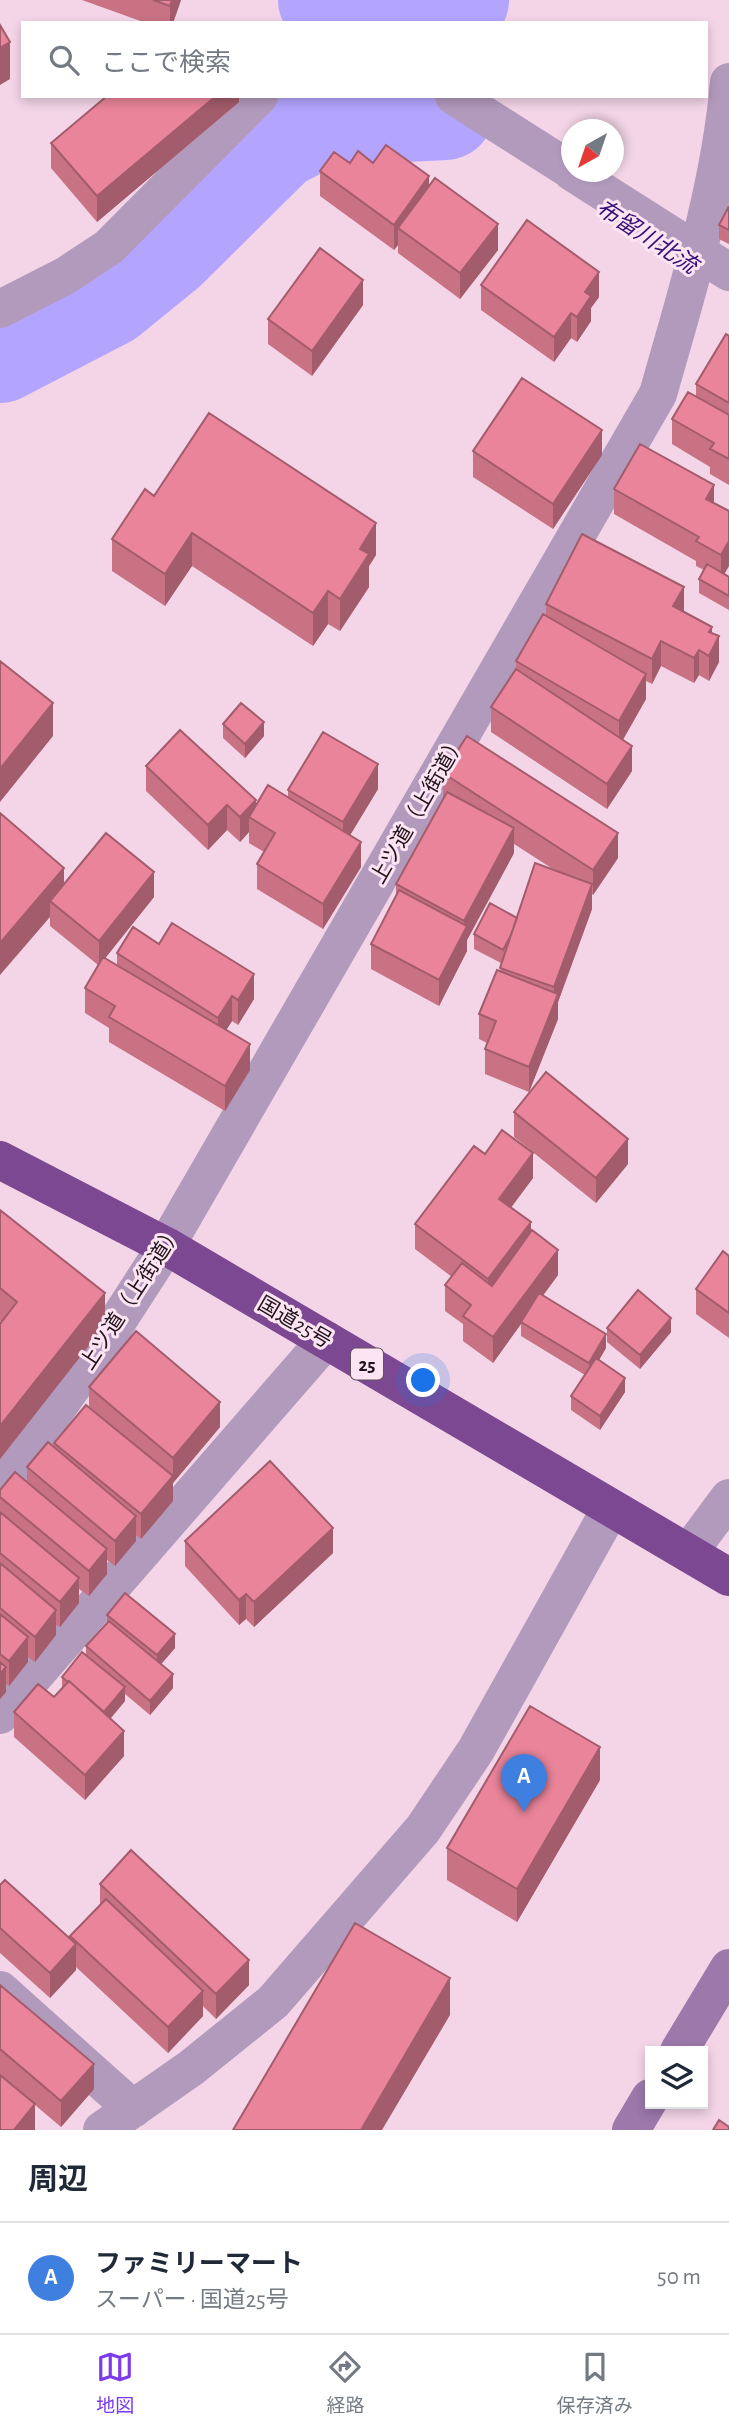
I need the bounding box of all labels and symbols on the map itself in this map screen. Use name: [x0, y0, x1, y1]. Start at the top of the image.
north arrow: [561, 119, 624, 182]
water label: 布留川北流: [592, 195, 704, 280]
street label: 上ツ道（上街道）: [366, 731, 470, 887]
street label: 上ツ道（上街道）: [76, 1221, 186, 1373]
street label: 国道25号: [254, 1292, 336, 1352]
road number: 25: [351, 1348, 383, 1380]
your location: [406, 1363, 440, 1397]
pin: A: [501, 1754, 547, 1812]

